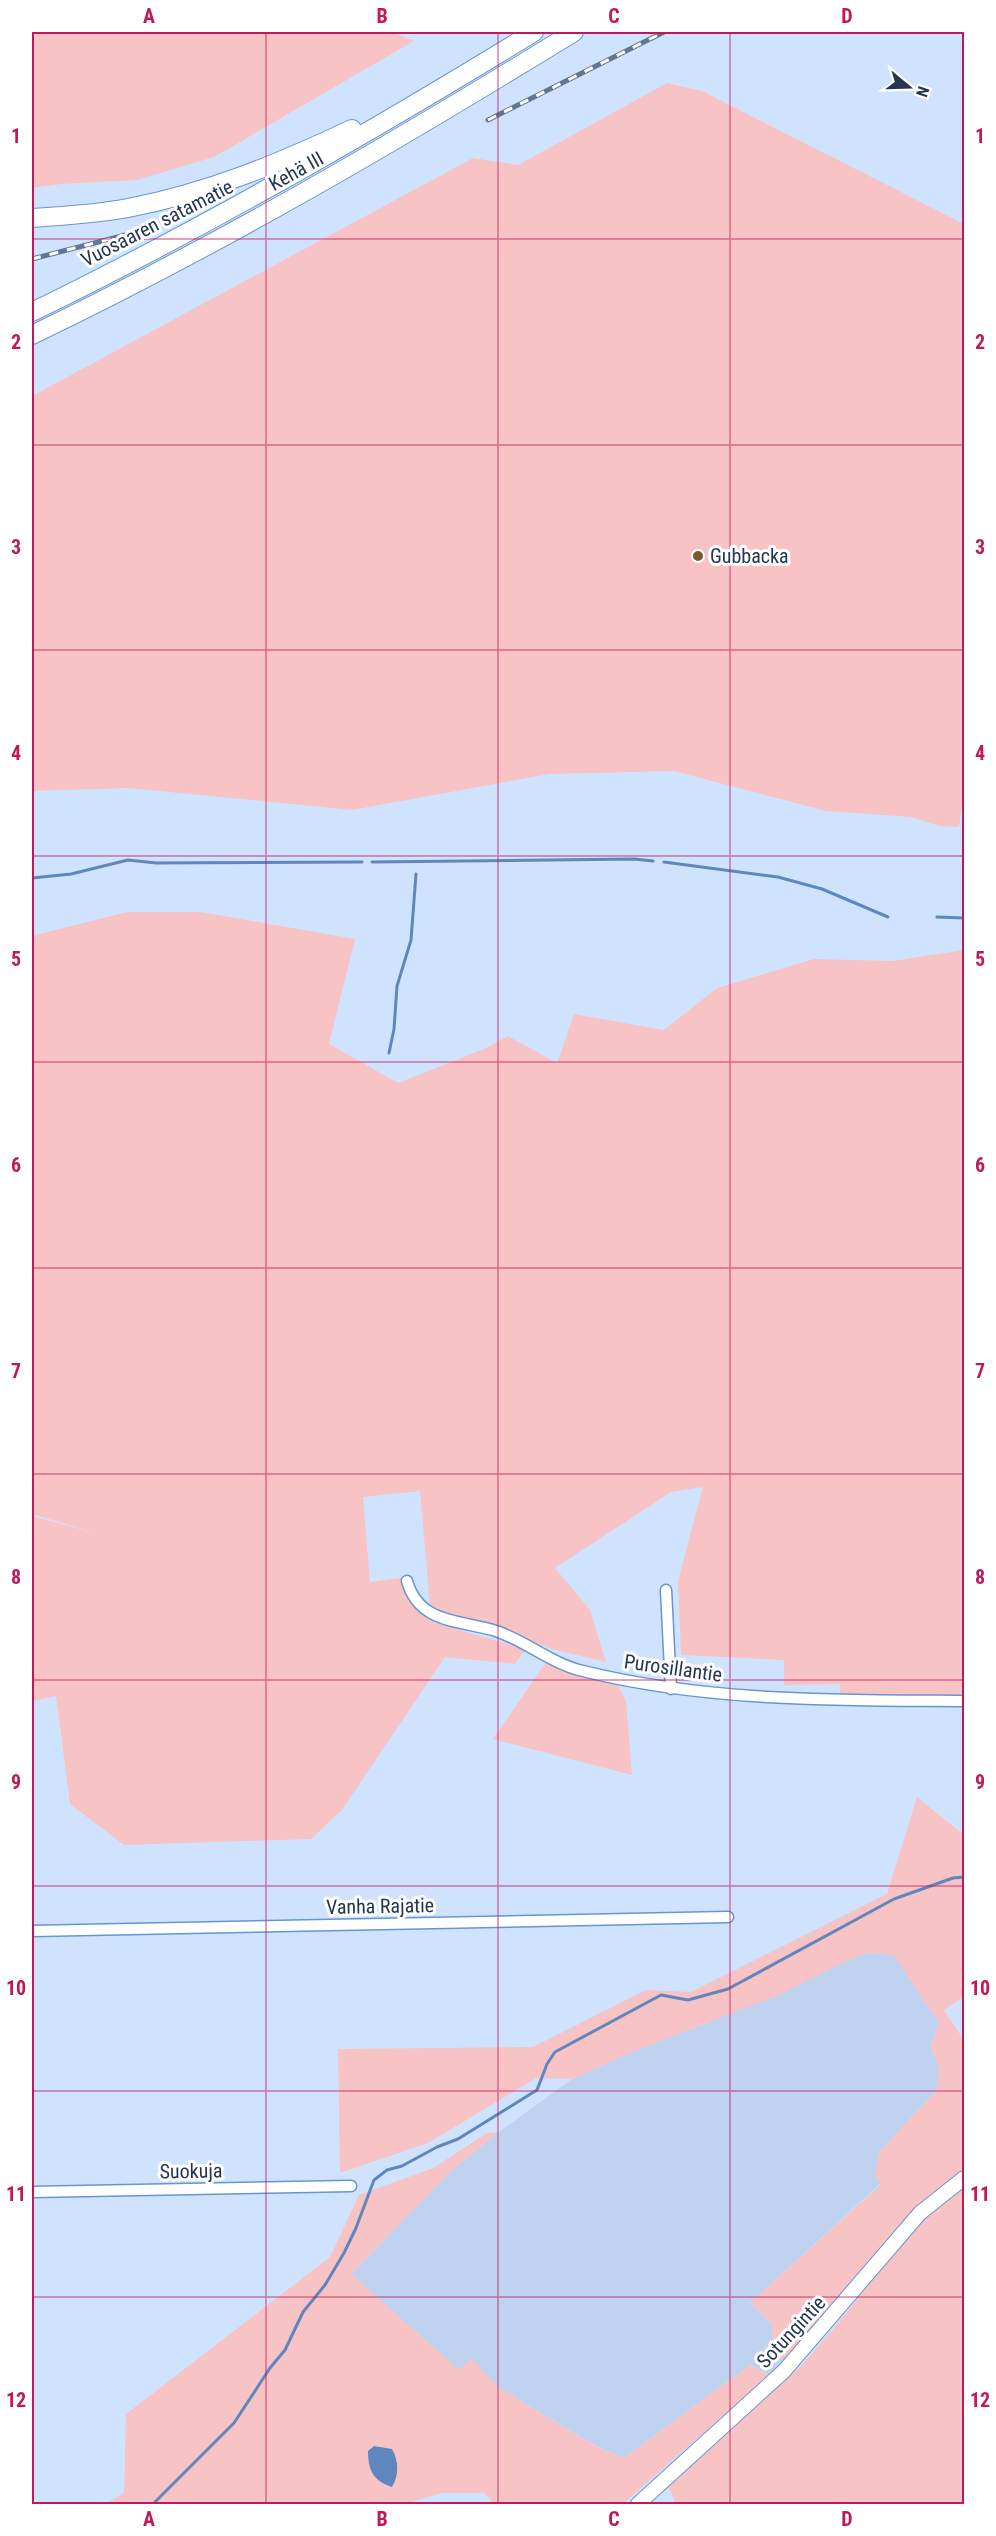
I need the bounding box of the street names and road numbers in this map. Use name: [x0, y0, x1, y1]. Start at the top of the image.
street label: Kehä III: [264, 146, 328, 196]
street label: Vuosaaren satamatie: [77, 174, 237, 272]
street label: Purosillantie: [622, 1649, 724, 1687]
street label: Vanha Rajatie: [326, 1893, 434, 1919]
street label: Suokuja: [159, 2158, 223, 2184]
street label: Sotungintie: [752, 2291, 830, 2373]

